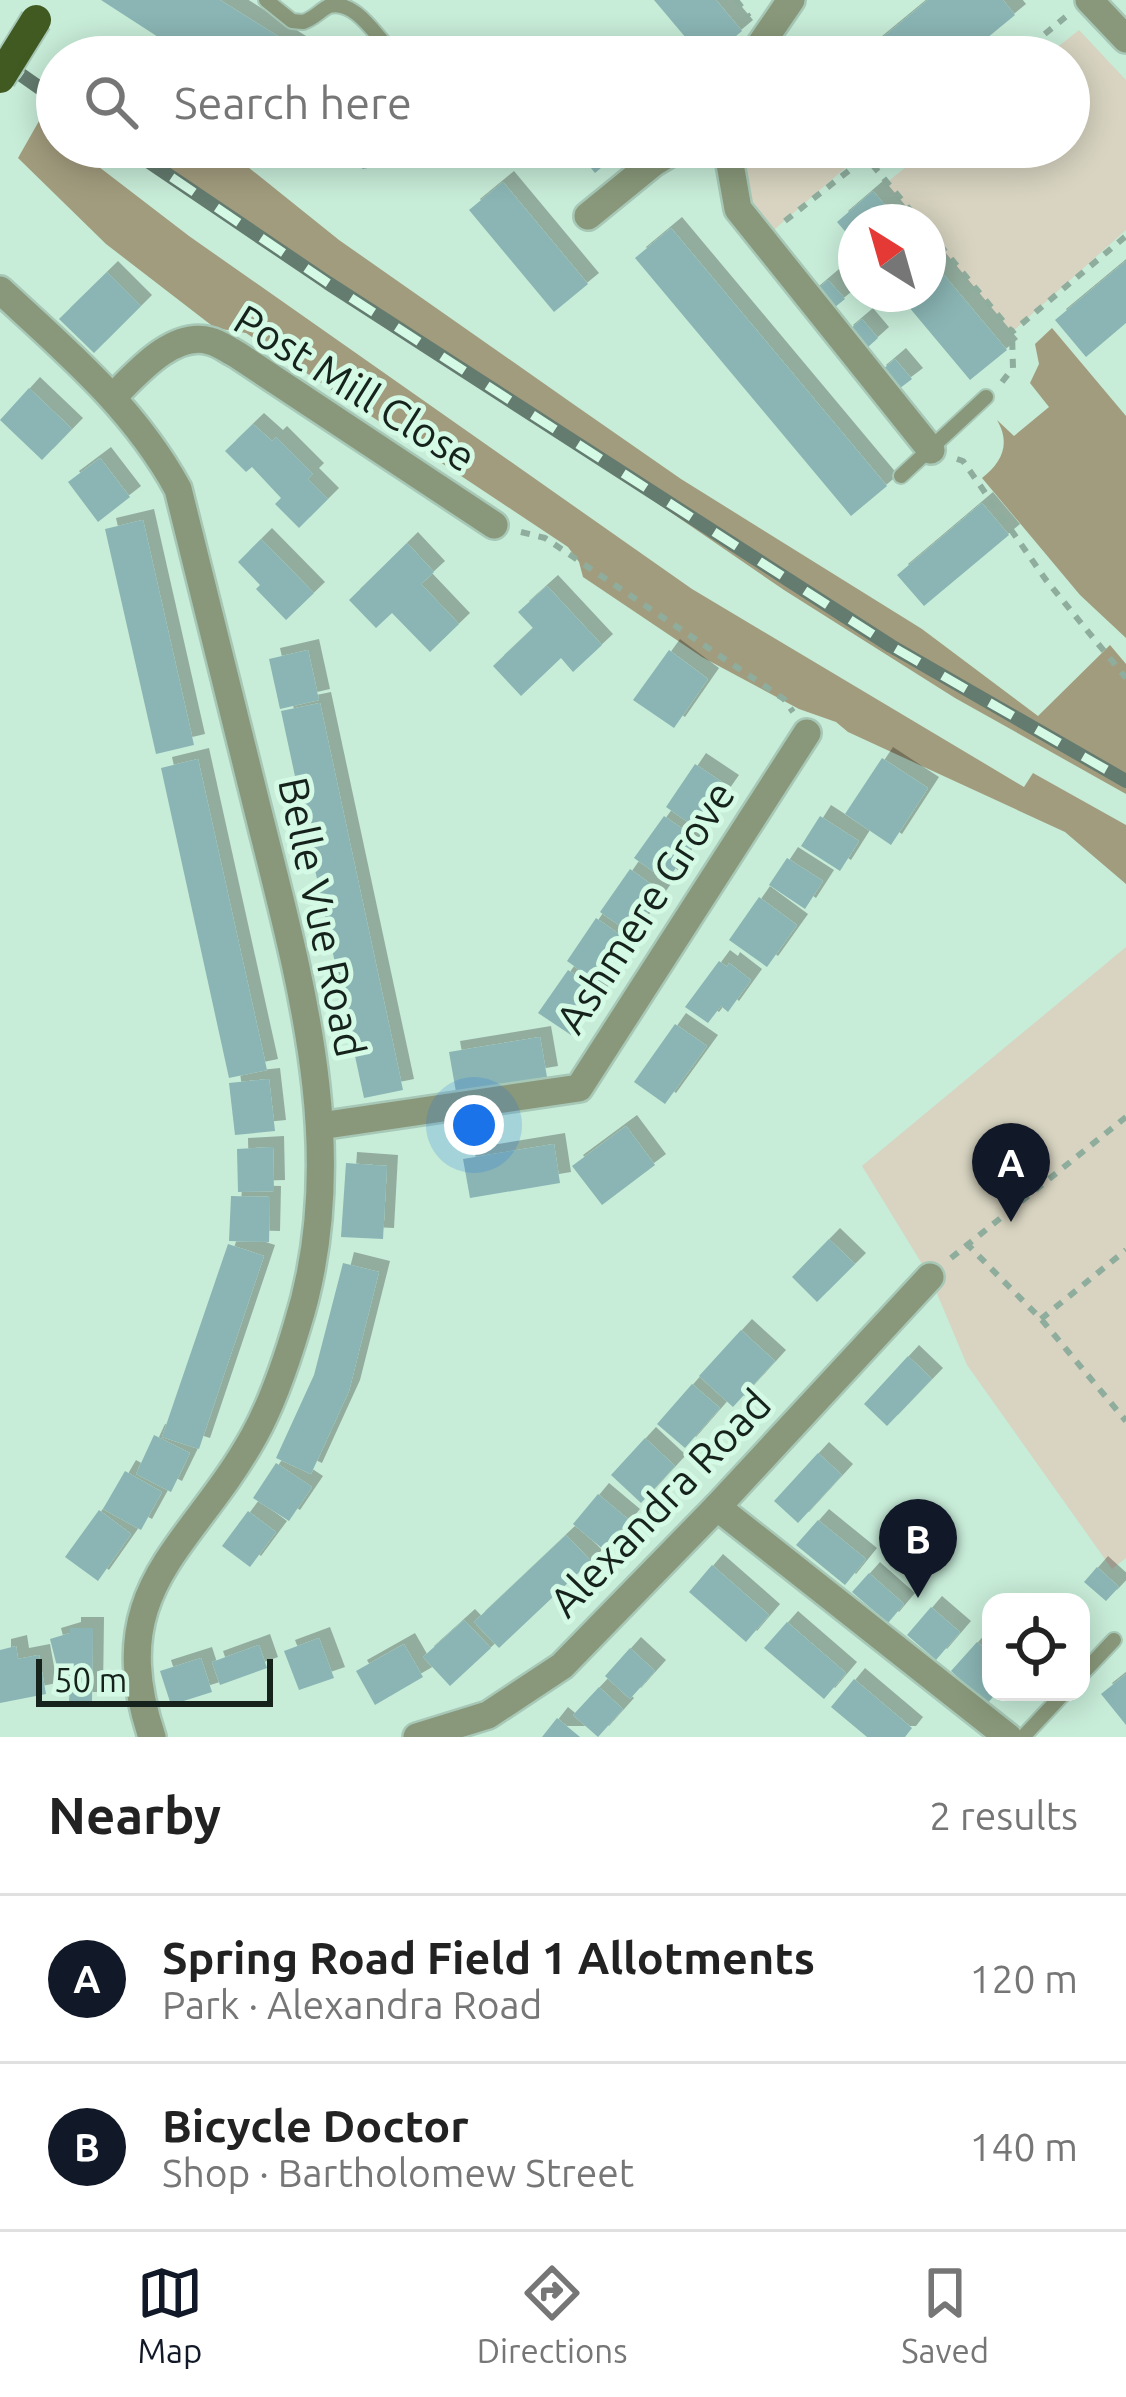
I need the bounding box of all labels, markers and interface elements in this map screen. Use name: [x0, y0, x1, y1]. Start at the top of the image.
search box: [36, 36, 1090, 168]
icon: search: [78, 69, 144, 135]
text: Search here: [174, 77, 412, 128]
north arrow: [838, 204, 946, 312]
street label: Post Mill Close: [226, 295, 484, 480]
street label: Ashmere Grove: [546, 772, 743, 1041]
street label: Belle Vue Road: [270, 773, 375, 1061]
your location: [444, 1095, 504, 1155]
pin: A: [972, 1123, 1050, 1222]
street label: Alexandra Road: [540, 1380, 780, 1626]
pin: B: [879, 1499, 957, 1598]
map controls: [982, 1593, 1090, 1701]
button: locate: [982, 1593, 1090, 1701]
scale bar: [36, 1653, 273, 1706]
text: 50 m: [54, 1661, 127, 1698]
text: Nearby: [48, 1786, 221, 1844]
text: 2 results: [929, 1794, 1078, 1837]
text: Spring Road Field 1 Allotments: [162, 1932, 815, 1983]
text: A: [73, 1957, 101, 2000]
text: 120 m: [969, 1957, 1078, 2000]
text: Park · Alexandra Road: [162, 1983, 542, 2026]
text: Bicycle Doctor: [162, 2100, 469, 2151]
text: B: [74, 2125, 100, 2168]
text: 140 m: [969, 2125, 1078, 2168]
text: Shop · Bartholomew Street: [162, 2151, 634, 2194]
tab: Map: [137, 2260, 203, 2369]
tab: Directions: [477, 2260, 627, 2369]
tab: Saved: [901, 2260, 989, 2369]

